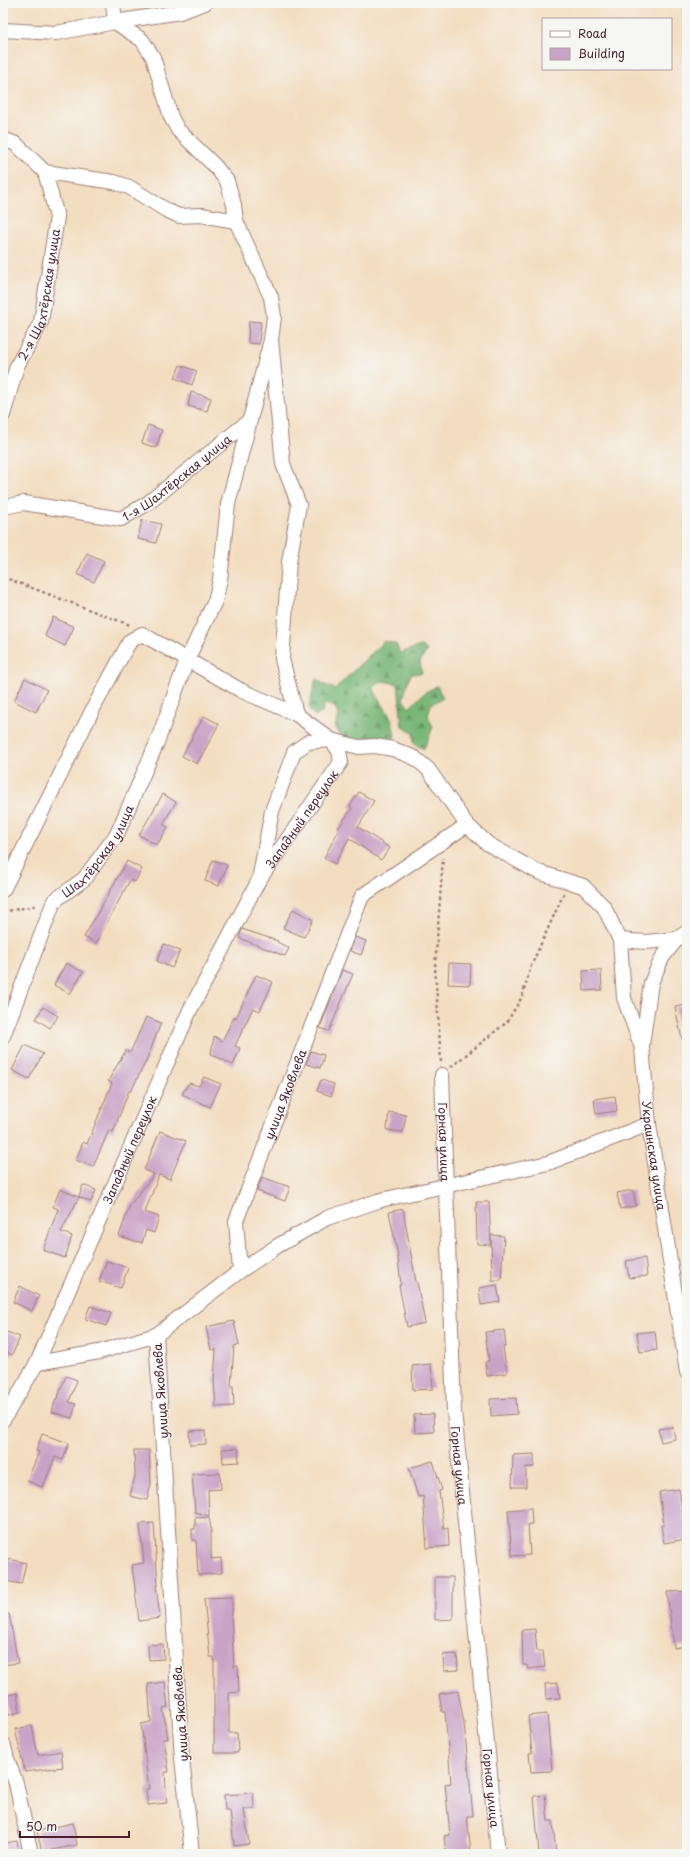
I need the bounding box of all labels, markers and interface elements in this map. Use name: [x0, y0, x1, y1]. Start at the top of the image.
legend: [542, 18, 672, 70]
text: Road: [578, 24, 607, 42]
text: Building: [578, 44, 625, 62]
street label: 2-я Шахтёрская улица: [13, 227, 64, 364]
street label: 1-я Шахтёрская улица: [118, 430, 235, 526]
street label: Западный переулок: [261, 765, 343, 871]
street label: Шахтёрская улица: [58, 802, 138, 902]
street label: улица Яковлева: [259, 1046, 311, 1142]
street label: Западный переулок: [98, 1092, 161, 1206]
street label: Украинская улица: [638, 1100, 671, 1212]
street label: Горная улица: [434, 1102, 455, 1182]
street label: улица Яковлева: [148, 1342, 172, 1439]
street label: Горная улица: [447, 1425, 472, 1506]
street label: улица Яковлева: [168, 1665, 192, 1762]
street label: Горная улица: [479, 1748, 504, 1829]
scale bar: [20, 1813, 129, 1839]
text: 50 m: [26, 1817, 57, 1835]

